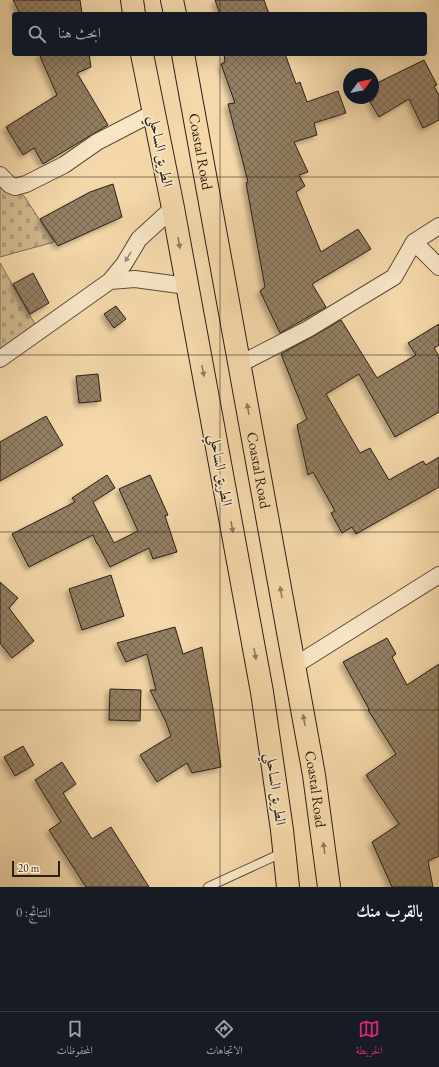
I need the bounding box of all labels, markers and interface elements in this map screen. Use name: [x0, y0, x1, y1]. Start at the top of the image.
search box: [12, 12, 427, 56]
icon: search: [26, 23, 48, 45]
text: ابحث هنا: [58, 23, 101, 42]
north arrow: [343, 68, 379, 104]
street label: Coastal Road: [185, 112, 218, 192]
street label: الطريق الساحلي: [140, 113, 178, 189]
one-way arrow: [177, 237, 183, 249]
one-way arrow: [125, 251, 132, 263]
one-way arrow: [200, 365, 206, 377]
one-way arrow: [245, 403, 251, 415]
street label: Coastal Road: [243, 430, 275, 510]
street label: الطريق الساحلي: [201, 432, 237, 508]
one-way arrow: [229, 520, 235, 533]
one-way arrow: [278, 586, 284, 598]
one-way arrow: [252, 648, 258, 661]
one-way arrow: [300, 714, 306, 726]
street label: Coastal Road: [301, 749, 331, 829]
street label: الطريق الساحلي: [257, 751, 291, 827]
one-way arrow: [321, 842, 327, 854]
scale bar: [12, 859, 60, 878]
text: 20 m: [18, 861, 39, 875]
text: بالقرب منك: [356, 900, 423, 922]
text: النتائج: 0: [16, 904, 51, 921]
tab: المحفوظات: [57, 1018, 93, 1061]
tab: الاتجاهات: [206, 1018, 243, 1061]
tab: الخريطة: [356, 1018, 382, 1061]

